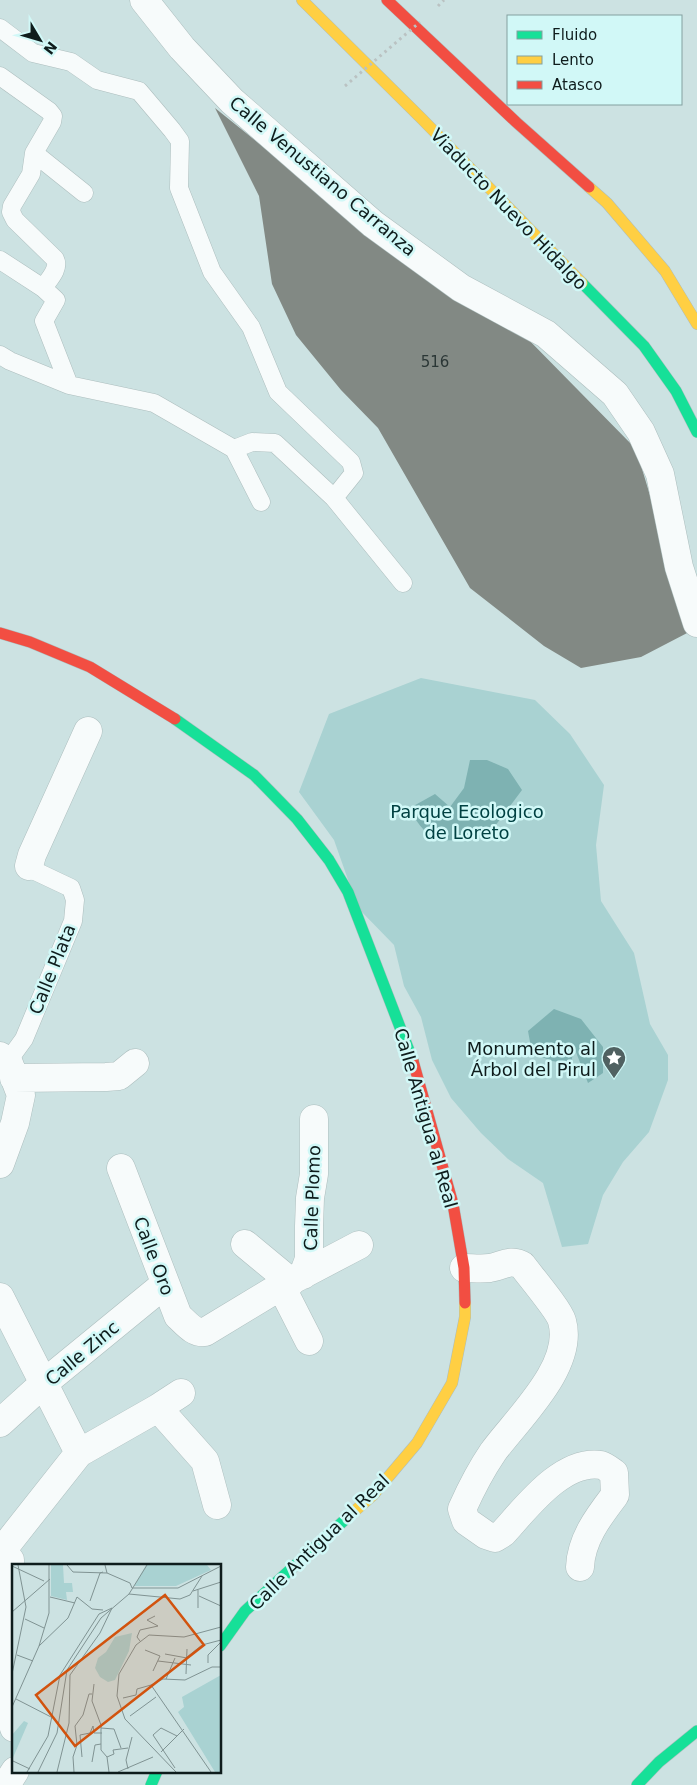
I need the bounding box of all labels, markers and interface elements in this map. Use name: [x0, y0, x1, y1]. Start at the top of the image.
north arrow: [15, 15, 65, 65]
legend: [507, 15, 682, 105]
text: Fluido: [552, 26, 597, 44]
text: N: [40, 38, 60, 58]
text: Lento: [552, 51, 594, 69]
text: Atasco: [552, 76, 602, 94]
street label: Calle Venustiano Carranza: [226, 92, 420, 260]
street label: Viaducto Nuevo Hidalgo: [426, 124, 592, 294]
house number: 516: [421, 353, 449, 371]
park label: Parque Ecologico de Loreto: [390, 801, 544, 843]
street label: Calle Plata: [24, 921, 80, 1017]
street label: Calle Antigua al Real: [390, 1026, 462, 1210]
place label: Monumento al Árbol del Pirul: [467, 1038, 596, 1080]
place icon: Monumento al Árbol del Pirul: [601, 1045, 627, 1079]
street label: Calle Plomo: [300, 1145, 324, 1251]
street label: Calle Oro: [129, 1214, 179, 1298]
street label: Calle Zinc: [41, 1316, 123, 1390]
street label: Calle Antigua al Real: [245, 1470, 393, 1614]
inset map: [12, 1564, 221, 1772]

